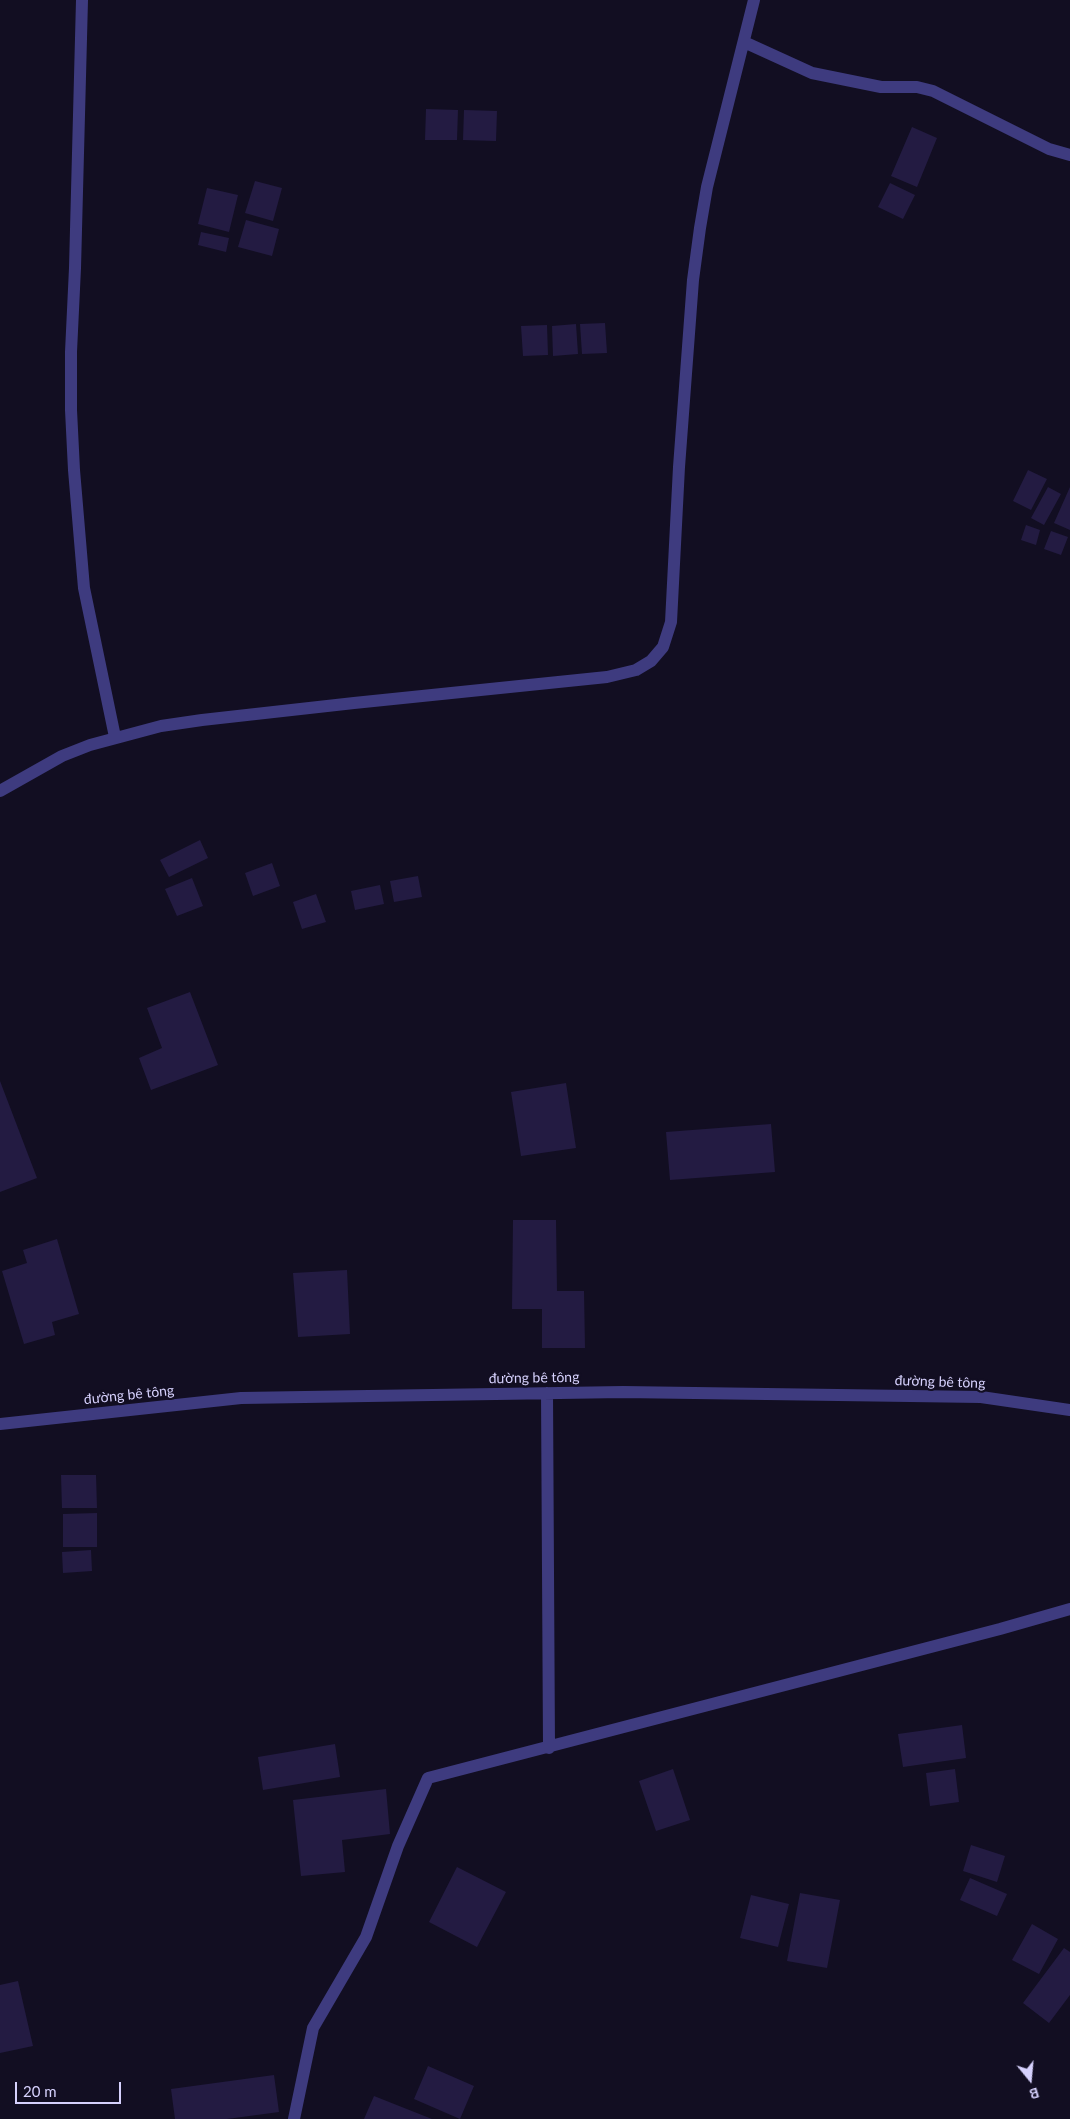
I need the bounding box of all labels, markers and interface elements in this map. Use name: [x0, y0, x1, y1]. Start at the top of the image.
street label: đường bê tông: [488, 1369, 580, 1387]
street label: đường bê tông: [894, 1372, 986, 1392]
street label: đường bê tông: [83, 1382, 175, 1408]
north arrow: [1005, 2054, 1055, 2104]
scale bar: [18, 2072, 124, 2104]
text: 20 m: [23, 2082, 57, 2100]
text: B: [1028, 2084, 1041, 2103]

